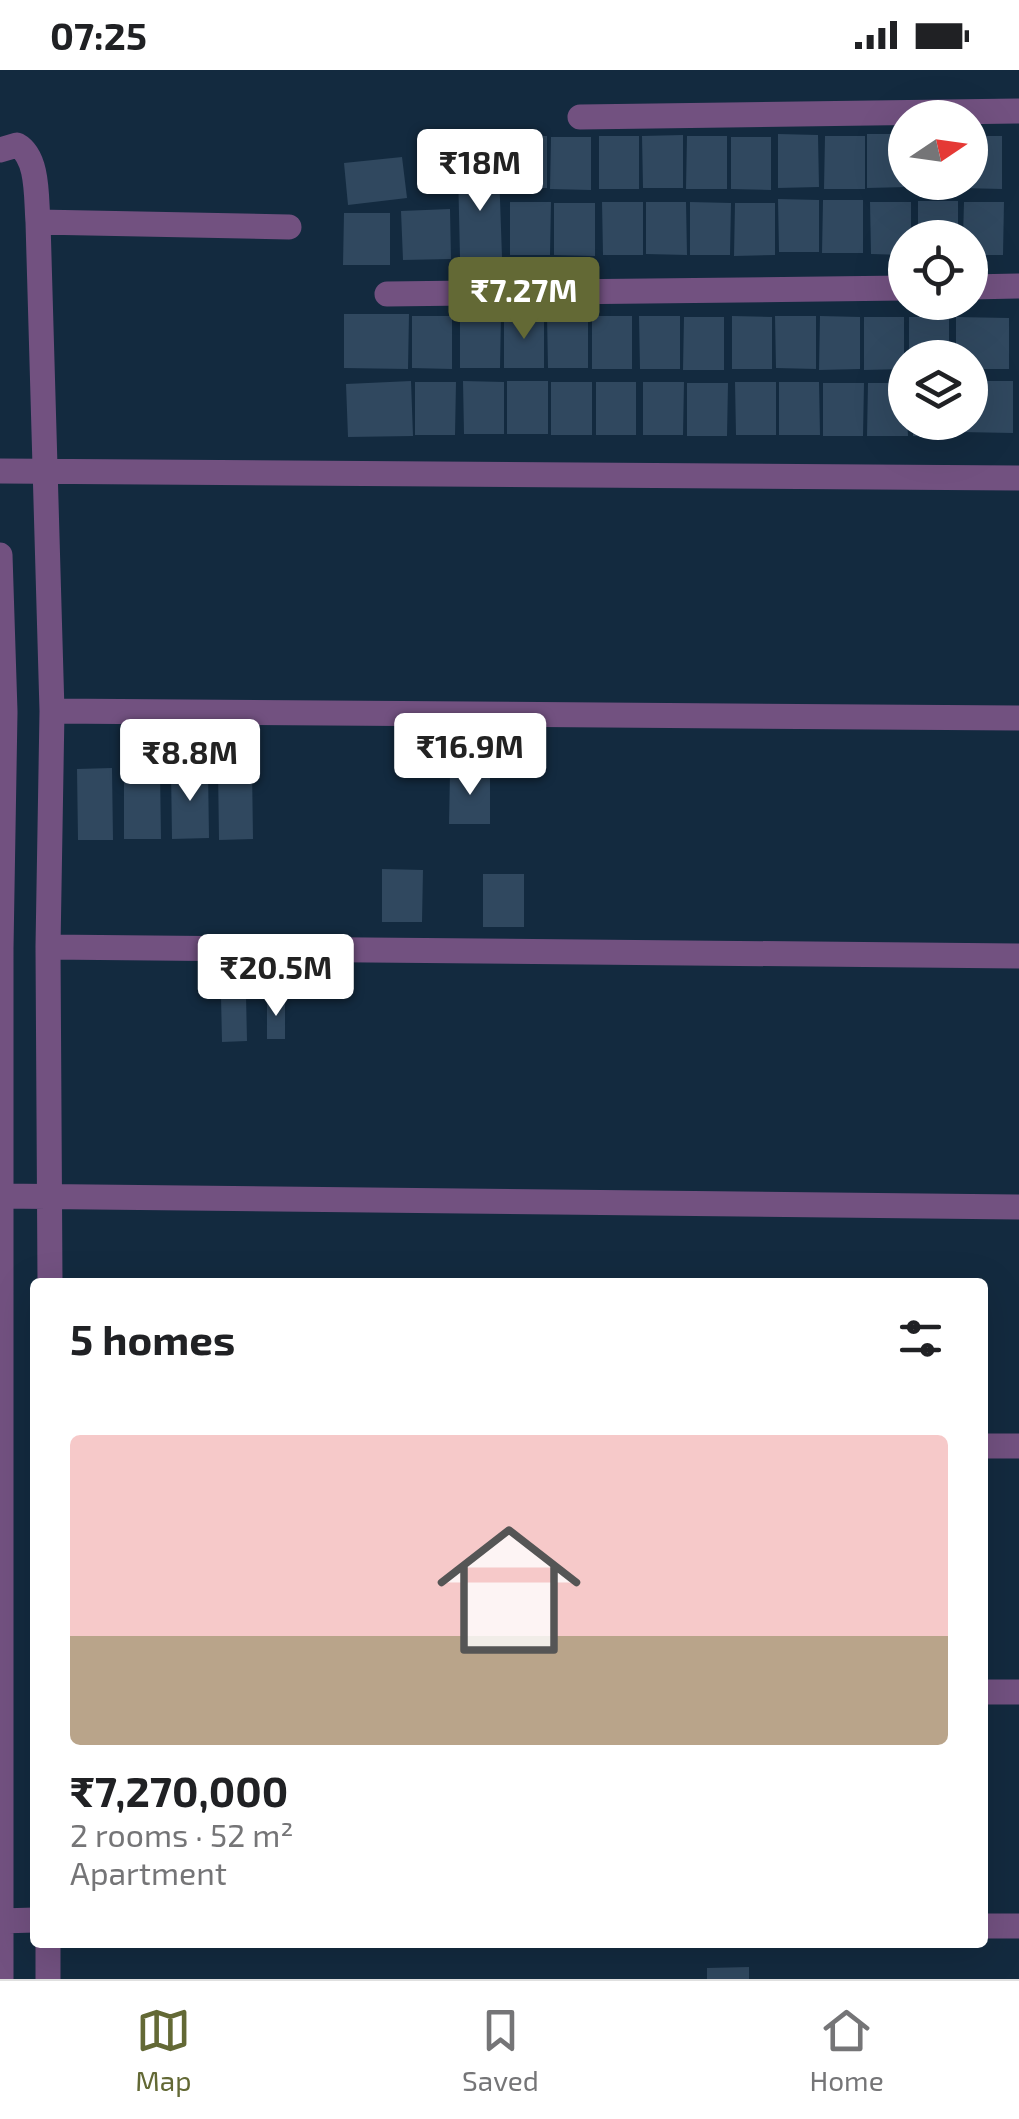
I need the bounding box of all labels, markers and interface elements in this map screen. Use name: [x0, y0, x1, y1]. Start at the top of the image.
text: 07:25: [50, 12, 147, 58]
north arrow: [888, 100, 988, 200]
map controls: [888, 100, 988, 440]
pin: ₹18M: [421, 129, 539, 214]
text: ₹18M: [439, 142, 521, 180]
button: locate: [888, 220, 988, 320]
pin: ₹7.27M: [443, 257, 605, 342]
text: ₹7.27M: [470, 270, 578, 308]
button: layers: [888, 340, 988, 440]
pin: ₹16.9M: [389, 713, 551, 798]
pin: ₹8.8M: [120, 719, 260, 804]
text: ₹16.9M: [416, 726, 524, 764]
text: ₹8.8M: [142, 732, 238, 770]
pin: ₹20.5M: [195, 934, 357, 1019]
text: ₹20.5M: [220, 947, 332, 985]
icon: filters: [893, 1311, 948, 1366]
text: 5 homes: [70, 1313, 235, 1363]
icon: home: [419, 1500, 599, 1680]
text: ₹7,270,000: [70, 1765, 288, 1815]
text: 2 rooms · 52 m²: [70, 1815, 294, 1853]
text: Apartment: [70, 1853, 227, 1891]
tab: Map: [135, 2003, 191, 2097]
tab: Saved: [462, 2003, 539, 2097]
tab: Home: [810, 2003, 884, 2097]

